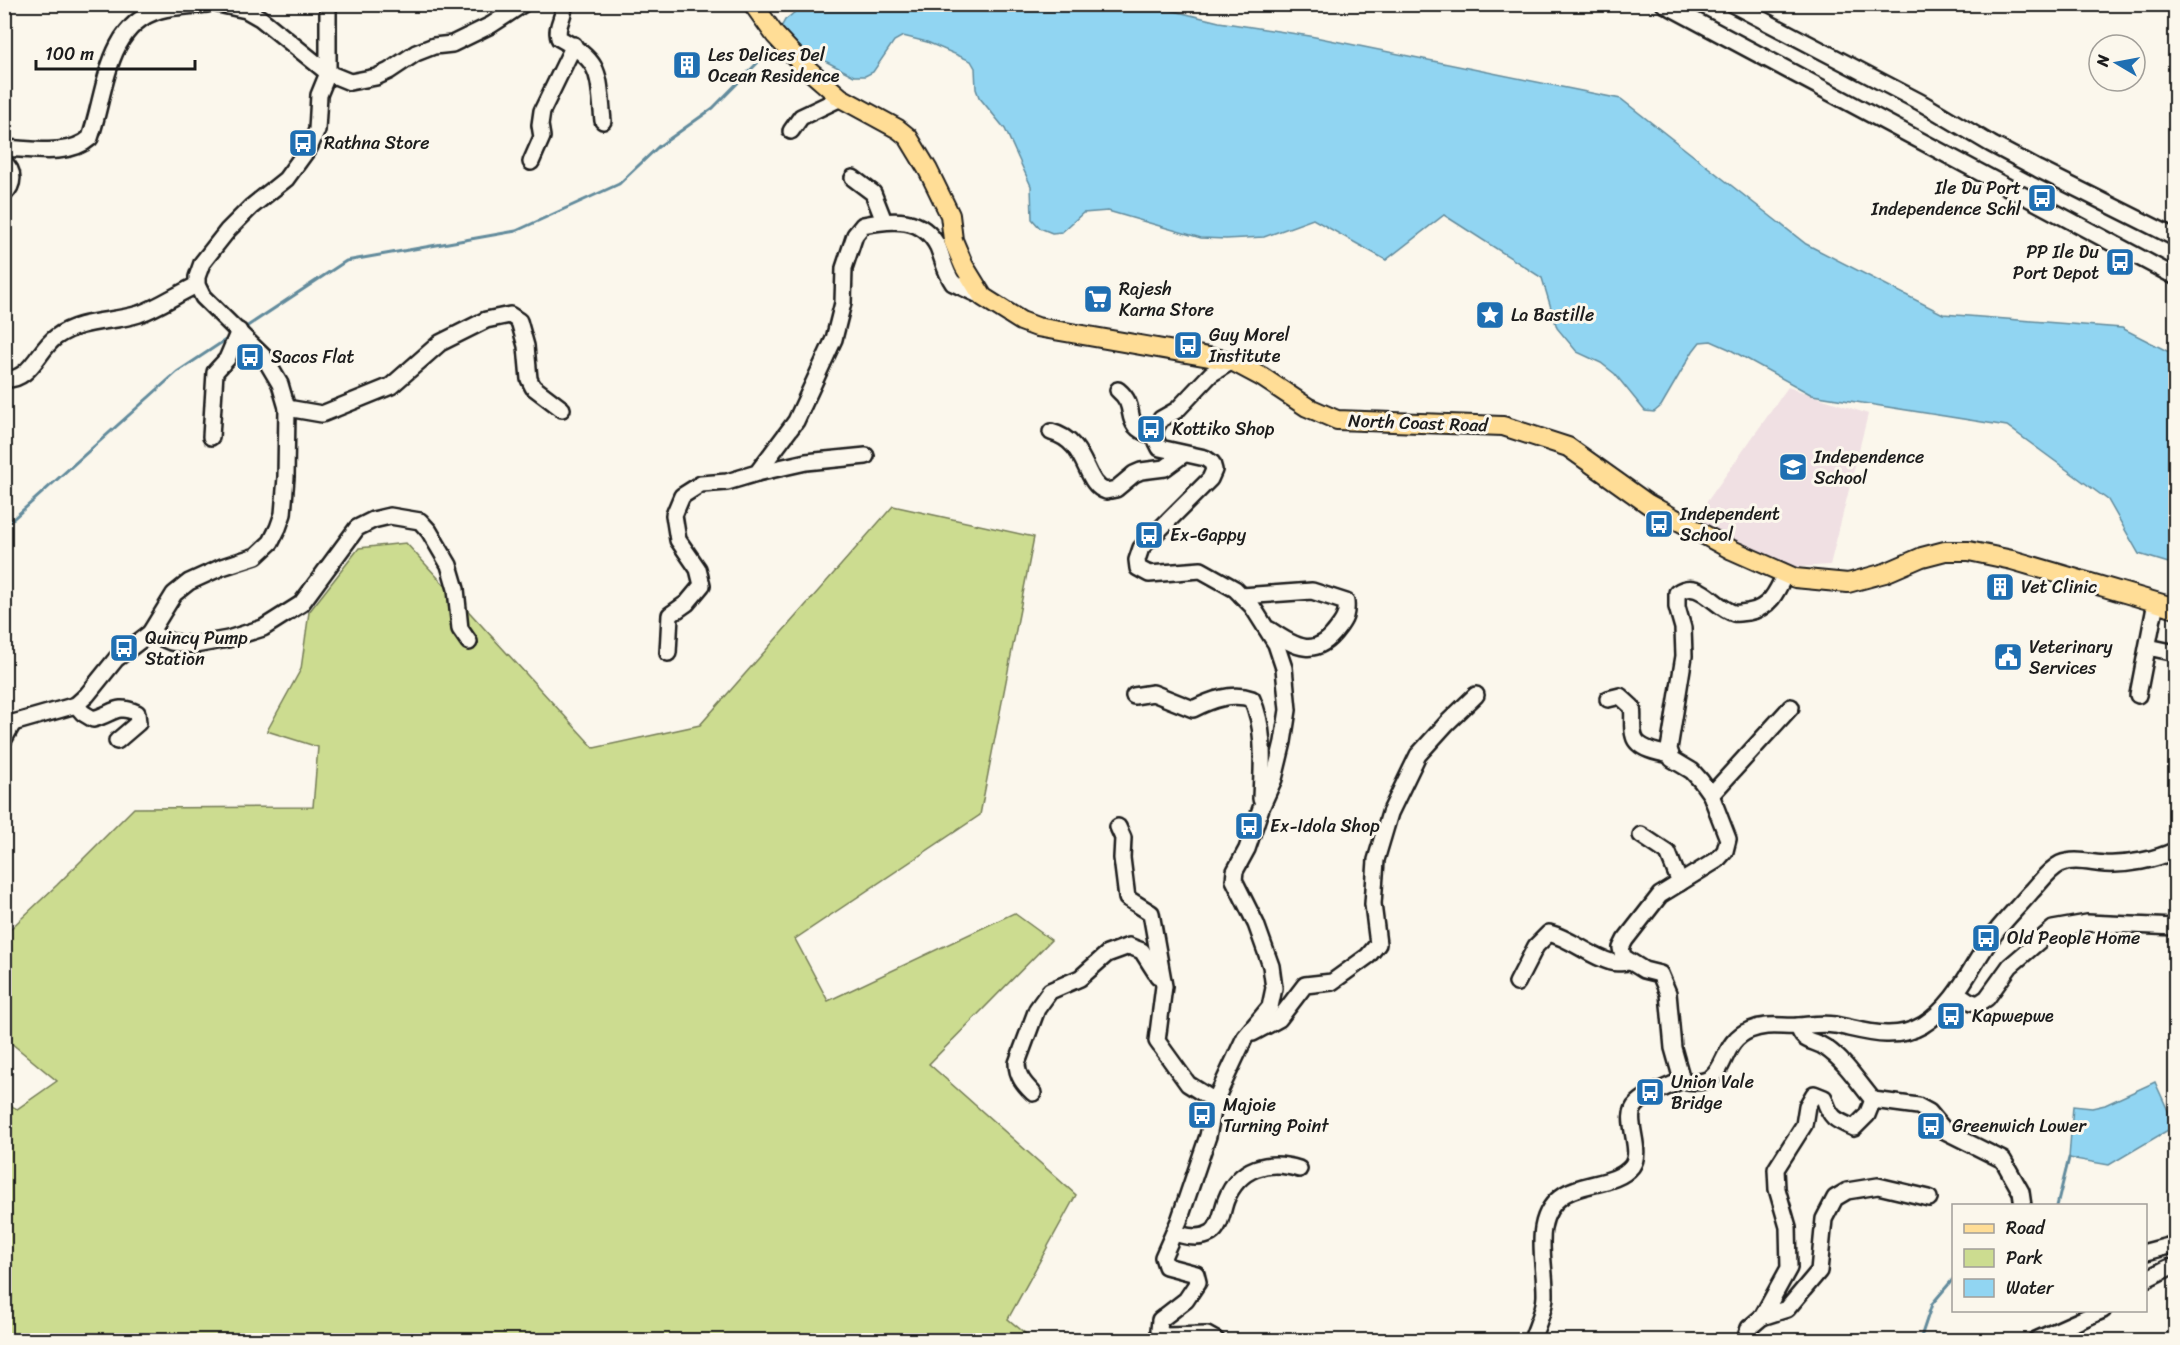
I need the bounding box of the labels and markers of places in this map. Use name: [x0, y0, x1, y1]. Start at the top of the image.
place label: Les Delices Del Ocean Residence: [708, 39, 840, 92]
building icon: Les Delices Del Ocean Residence: [671, 49, 703, 81]
bus stop icon: Rathna Store: [287, 127, 319, 159]
place label: Rathna Store: [324, 127, 429, 159]
place label: Ile Du Port Independence Schl: [1870, 172, 2022, 225]
bus stop icon: Ile Du Port Independence Schl: [2026, 182, 2058, 214]
place label: PP Ile Du Port Depot: [2013, 236, 2099, 289]
bus stop icon: PP Ile Du Port Depot: [2104, 246, 2136, 278]
place label: Rajesh Karna Store: [1119, 273, 1214, 326]
supermarket icon: Rajesh Karna Store: [1082, 283, 1114, 315]
place icon: La Bastille: [1474, 299, 1506, 331]
place label: La Bastille: [1511, 299, 1594, 331]
place label: Guy Morel Institute: [1208, 319, 1290, 372]
bus stop icon: Guy Morel Institute: [1172, 329, 1204, 361]
bus stop icon: Sacos Flat: [234, 341, 266, 373]
place label: Sacos Flat: [271, 341, 354, 373]
bus stop icon: Kottiko Shop: [1135, 413, 1167, 445]
place label: Kottiko Shop: [1172, 413, 1275, 445]
place label: Independence School: [1813, 441, 1924, 494]
school or university icon: Independence School: [1777, 451, 1809, 483]
place label: Independent School: [1679, 498, 1780, 551]
bus stop icon: Independent School: [1643, 508, 1675, 540]
bus stop icon: Ex-Gappy: [1133, 519, 1165, 551]
place label: Ex-Gappy: [1170, 519, 1247, 551]
building icon: Vet Clinic: [1984, 571, 2016, 603]
place label: Vet Clinic: [2021, 571, 2097, 603]
place label: Quincy Pump Station: [145, 622, 248, 675]
place label: Veterinary Services: [2029, 631, 2113, 684]
bus stop icon: Quincy Pump Station: [108, 632, 140, 664]
public building icon: Veterinary Services: [1992, 641, 2024, 673]
bus stop icon: Ex-Idola Shop: [1233, 810, 1265, 842]
place label: Ex-Idola Shop: [1270, 810, 1380, 842]
bus stop icon: Old People Home: [1970, 922, 2002, 954]
place label: Old People Home: [2007, 922, 2140, 954]
bus stop icon: Kapwepwe: [1935, 1000, 1967, 1032]
place label: Kapwepwe: [1972, 1000, 2054, 1032]
place label: Union Vale Bridge: [1671, 1066, 1754, 1119]
bus stop icon: Union Vale Bridge: [1634, 1076, 1666, 1108]
place label: Majoie Turning Point: [1223, 1089, 1329, 1142]
bus stop icon: Majoie Turning Point: [1186, 1099, 1218, 1131]
bus stop icon: Greenwich Lower: [1915, 1110, 1947, 1142]
place label: Greenwich Lower: [1952, 1110, 2087, 1142]

